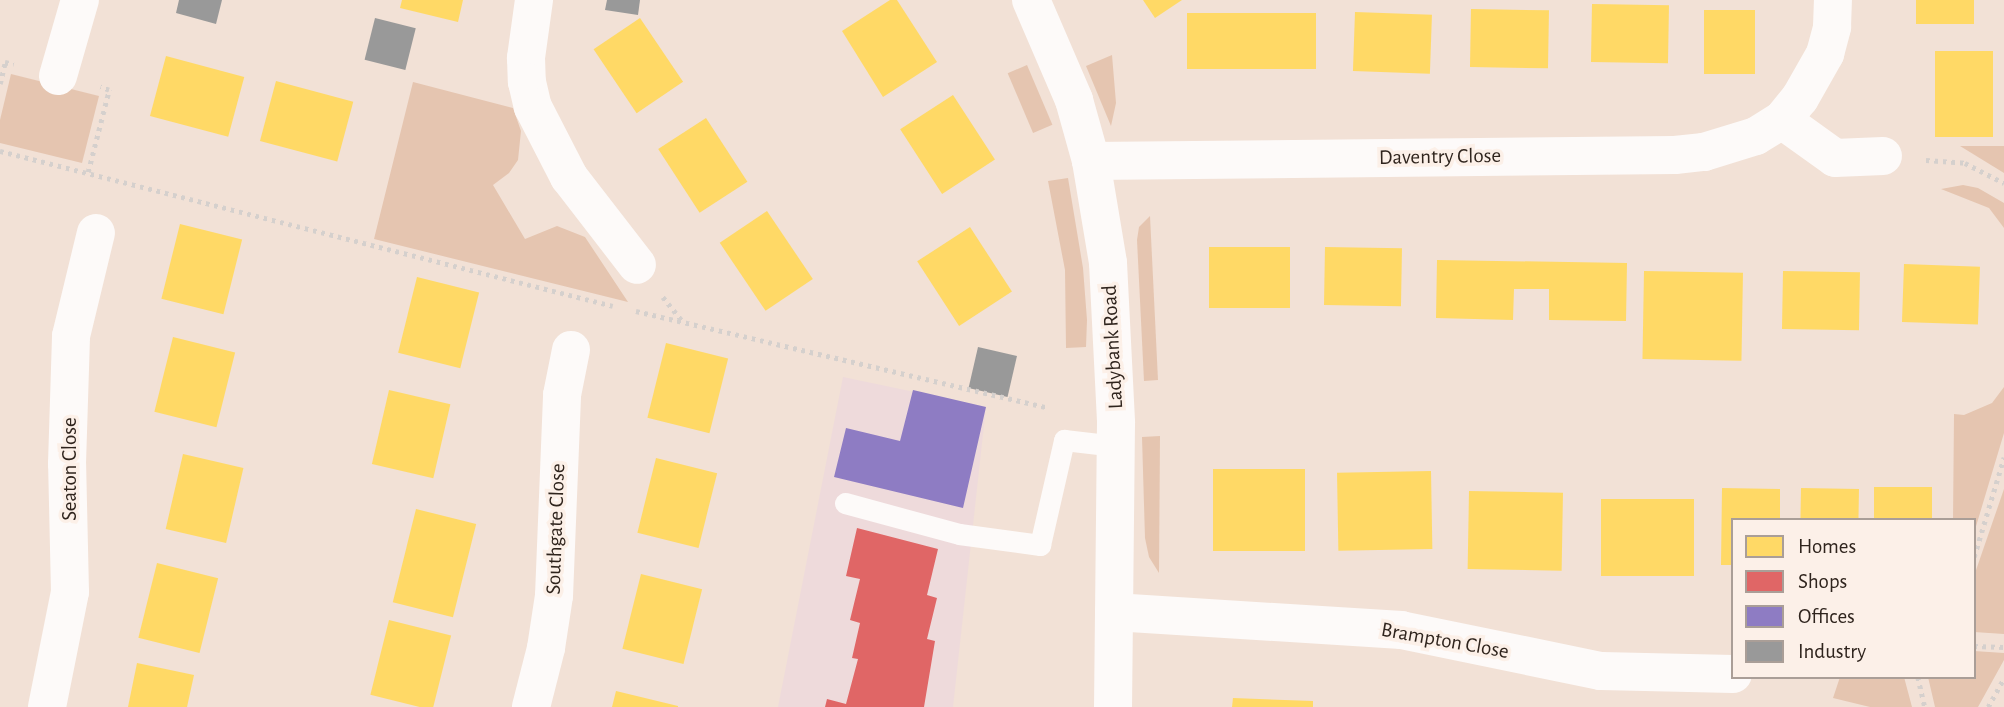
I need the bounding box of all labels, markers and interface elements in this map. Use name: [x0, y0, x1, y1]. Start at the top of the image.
street label: Daventry Close: [1379, 143, 1501, 171]
street label: Ladybank Road: [1097, 284, 1129, 410]
street label: Seaton Close: [57, 417, 83, 521]
street label: Southgate Close: [541, 463, 571, 595]
legend: [1731, 518, 1976, 679]
text: Homes: [1798, 536, 1856, 557]
text: Shops: [1798, 571, 1847, 592]
text: Offices: [1798, 606, 1855, 627]
street label: Brampton Close: [1379, 617, 1511, 665]
text: Industry: [1798, 641, 1866, 662]

